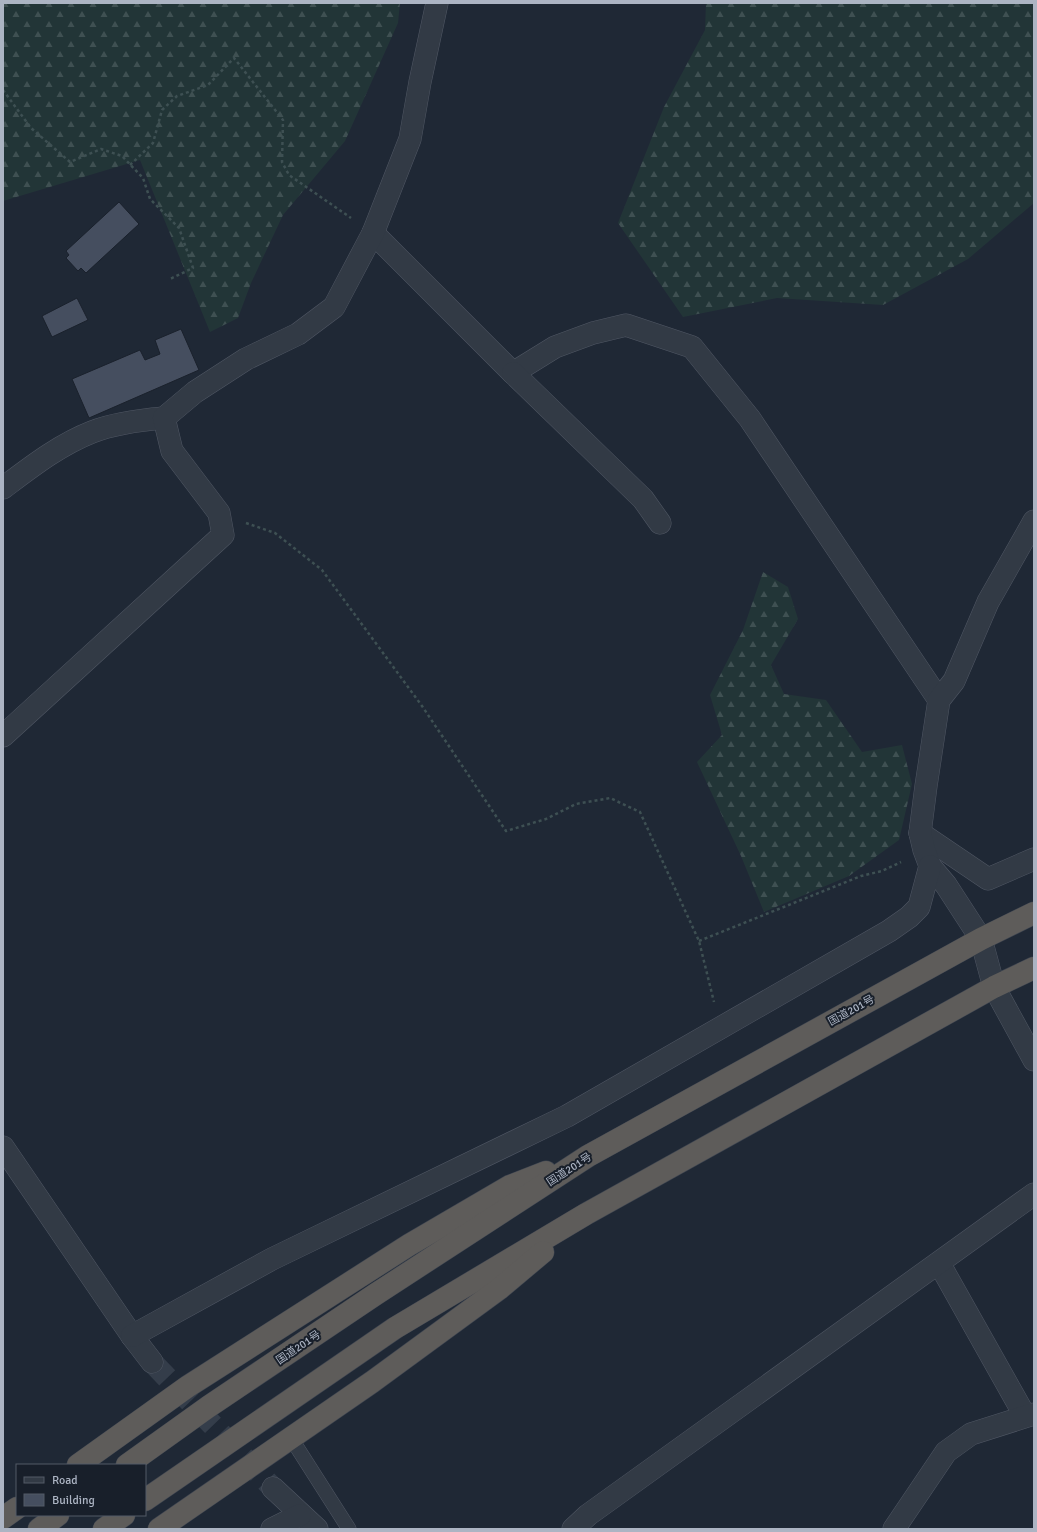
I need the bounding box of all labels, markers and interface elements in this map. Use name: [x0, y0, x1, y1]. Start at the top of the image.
street label: 国道201号: [826, 992, 877, 1028]
street label: 国道201号: [544, 1150, 594, 1189]
street label: 国道201号: [274, 1328, 323, 1367]
legend: [16, 1464, 146, 1516]
text: Road: [52, 1473, 78, 1488]
text: Building: [52, 1493, 95, 1508]

